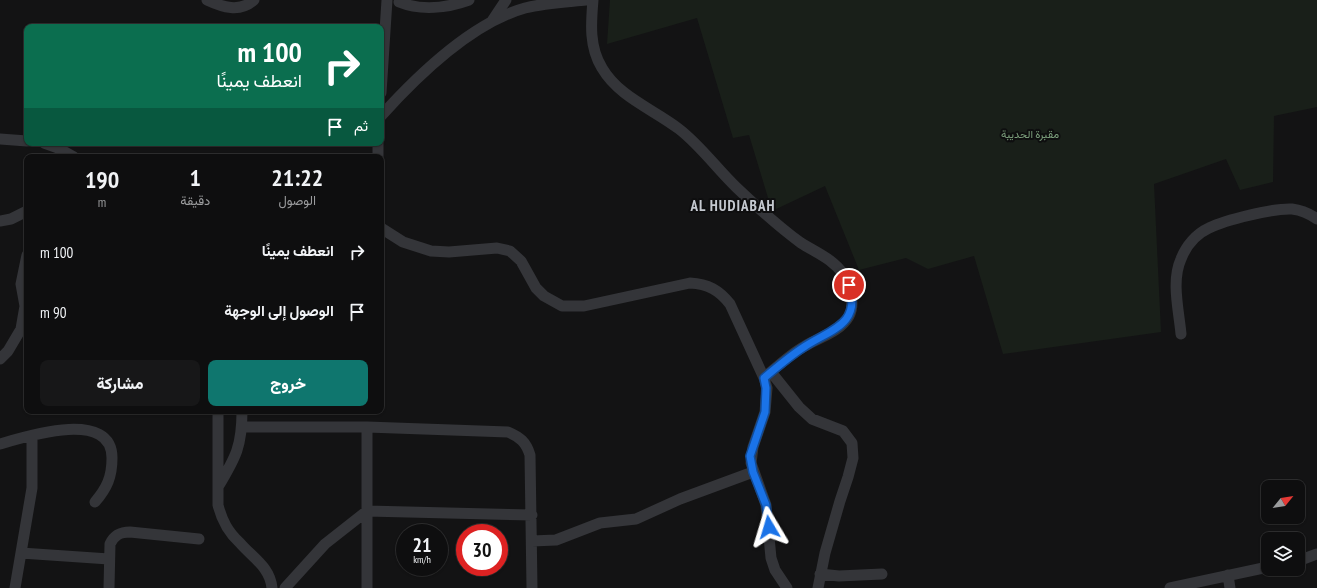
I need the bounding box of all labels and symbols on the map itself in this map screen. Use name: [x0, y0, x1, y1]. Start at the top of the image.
park label: مقبرة الحديبة: [1001, 127, 1059, 141]
district label: AL HUDIABAH: [690, 196, 775, 215]
pin: [832, 268, 866, 302]
north arrow: [1261, 480, 1305, 524]
position arrow: [748, 506, 790, 548]
speed limit sign: 30: [456, 524, 508, 576]

